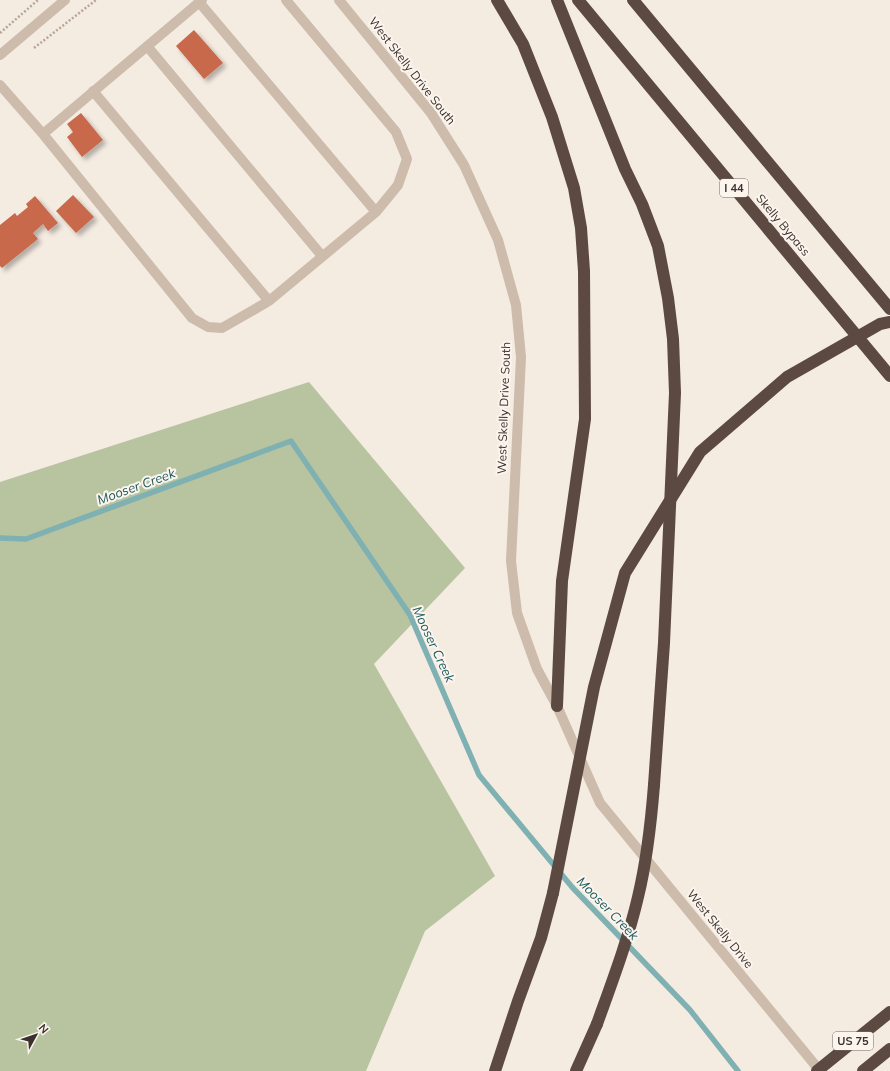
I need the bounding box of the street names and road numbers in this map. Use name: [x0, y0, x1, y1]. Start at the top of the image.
street label: West Skelly Drive South: [366, 14, 459, 127]
road number: I 44: [720, 179, 748, 197]
street label: Skelly Bypass: [753, 191, 814, 259]
street label: West Skelly Drive South: [494, 342, 513, 474]
street label: West Skelly Drive: [684, 886, 757, 971]
road number: US 75: [833, 1032, 873, 1050]

